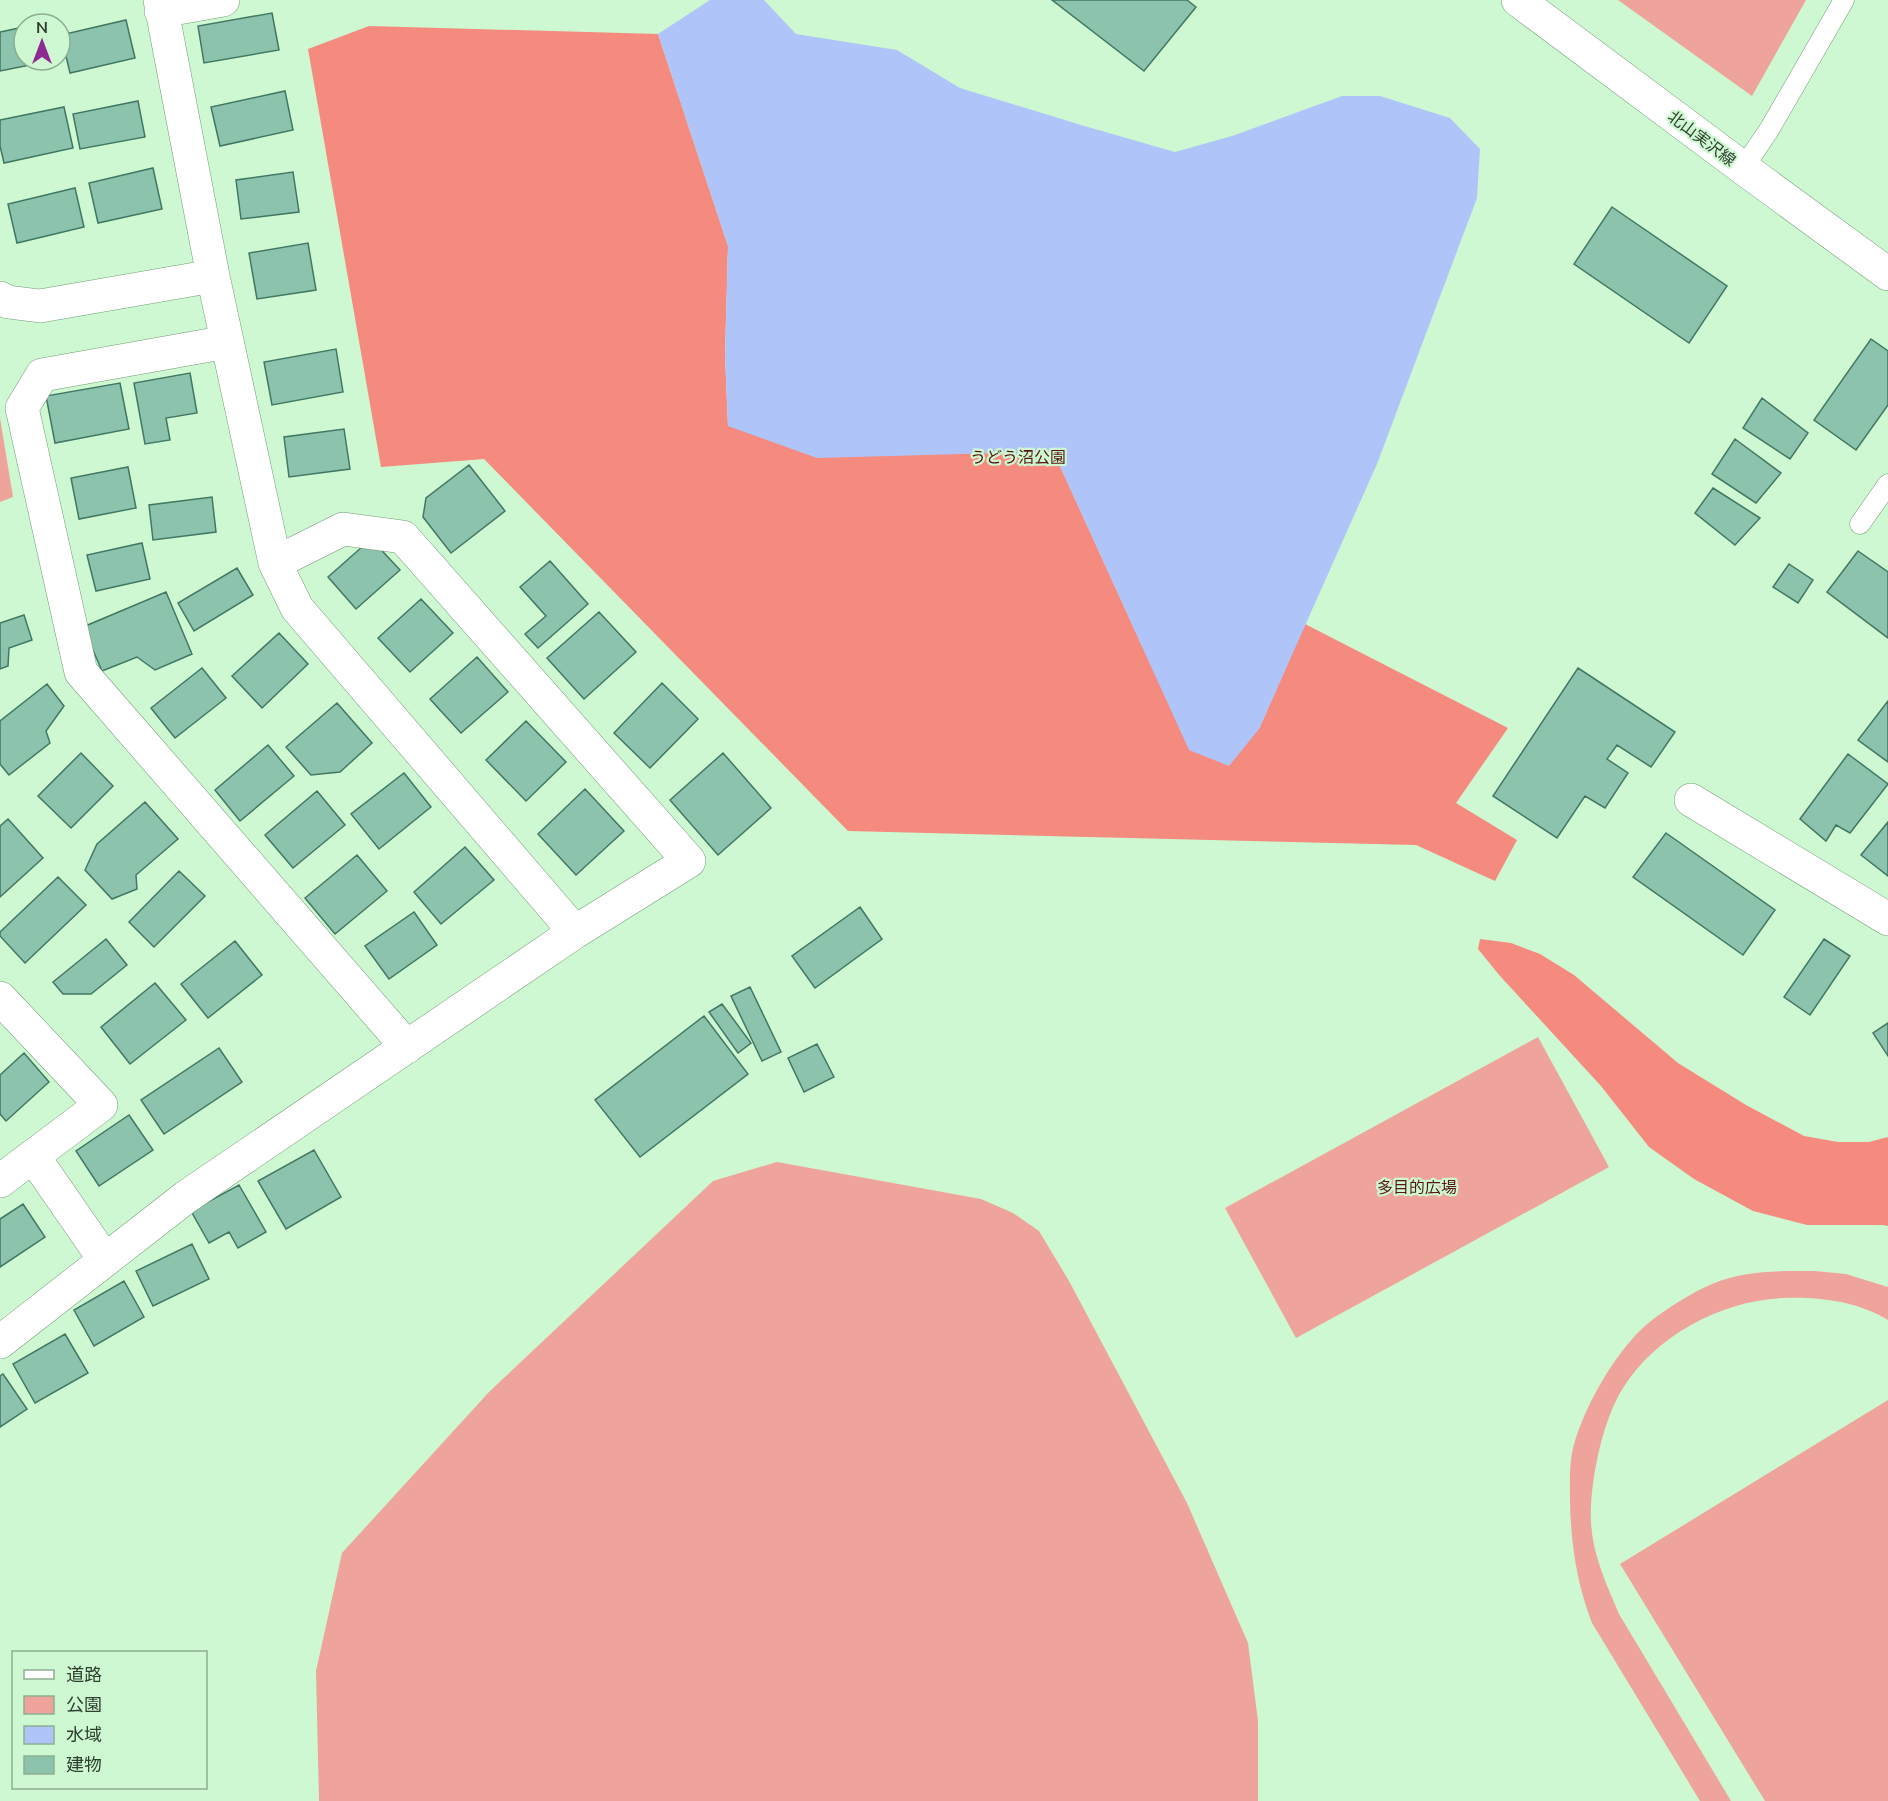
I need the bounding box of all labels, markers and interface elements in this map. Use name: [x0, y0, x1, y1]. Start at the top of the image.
north arrow: [12, 12, 72, 72]
text: N: [36, 17, 48, 39]
street label: 北山実沢線: [1663, 106, 1740, 172]
park label: うどう沼公園: [970, 447, 1066, 469]
park label: 多目的広場: [1377, 1177, 1457, 1199]
legend: [12, 1651, 207, 1789]
text: 道路: [66, 1663, 102, 1687]
text: 公園: [66, 1693, 102, 1717]
text: 水域: [66, 1723, 102, 1747]
text: 建物: [66, 1753, 102, 1777]

